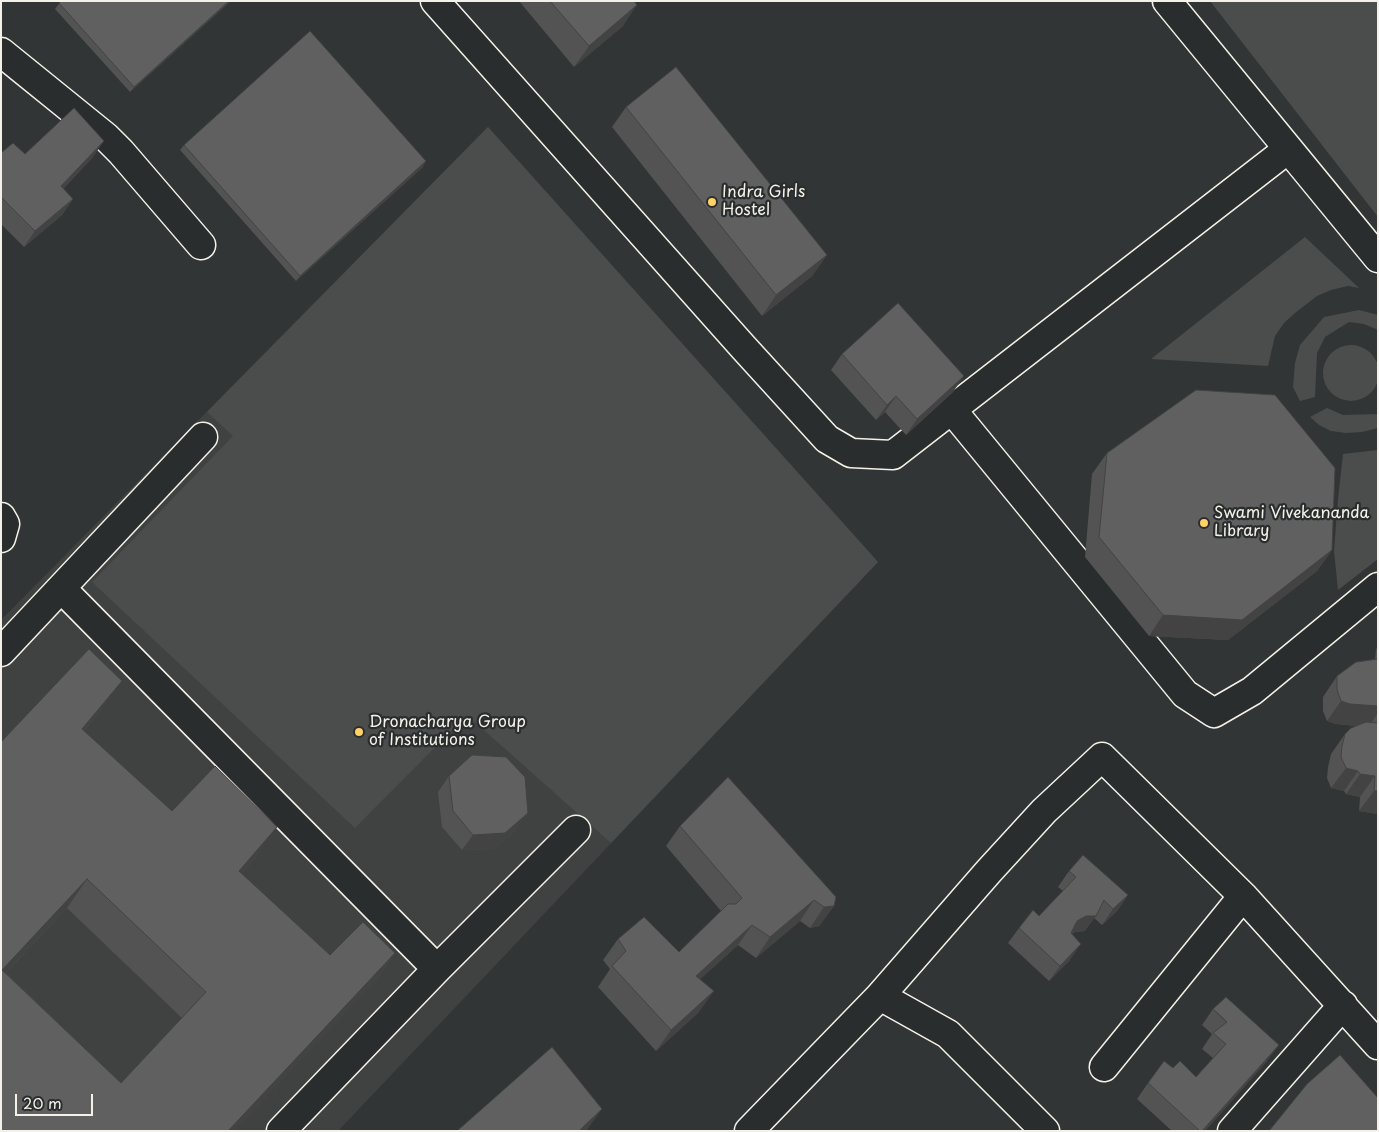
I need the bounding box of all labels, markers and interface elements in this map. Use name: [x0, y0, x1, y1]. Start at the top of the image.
place label: Indra Girls Hostel: [722, 183, 805, 221]
marker: Indra Girls Hostel: [706, 196, 718, 208]
place label: Swami Vivekananda Library: [1214, 504, 1369, 542]
marker: Swami Vivekananda Library: [1198, 517, 1210, 529]
place label: Dronacharya Group of Institutions: [369, 713, 526, 751]
marker: Dronacharya Group of Institutions: [353, 726, 365, 738]
scale bar: [18, 1084, 95, 1116]
text: 20 m: [23, 1091, 62, 1114]

